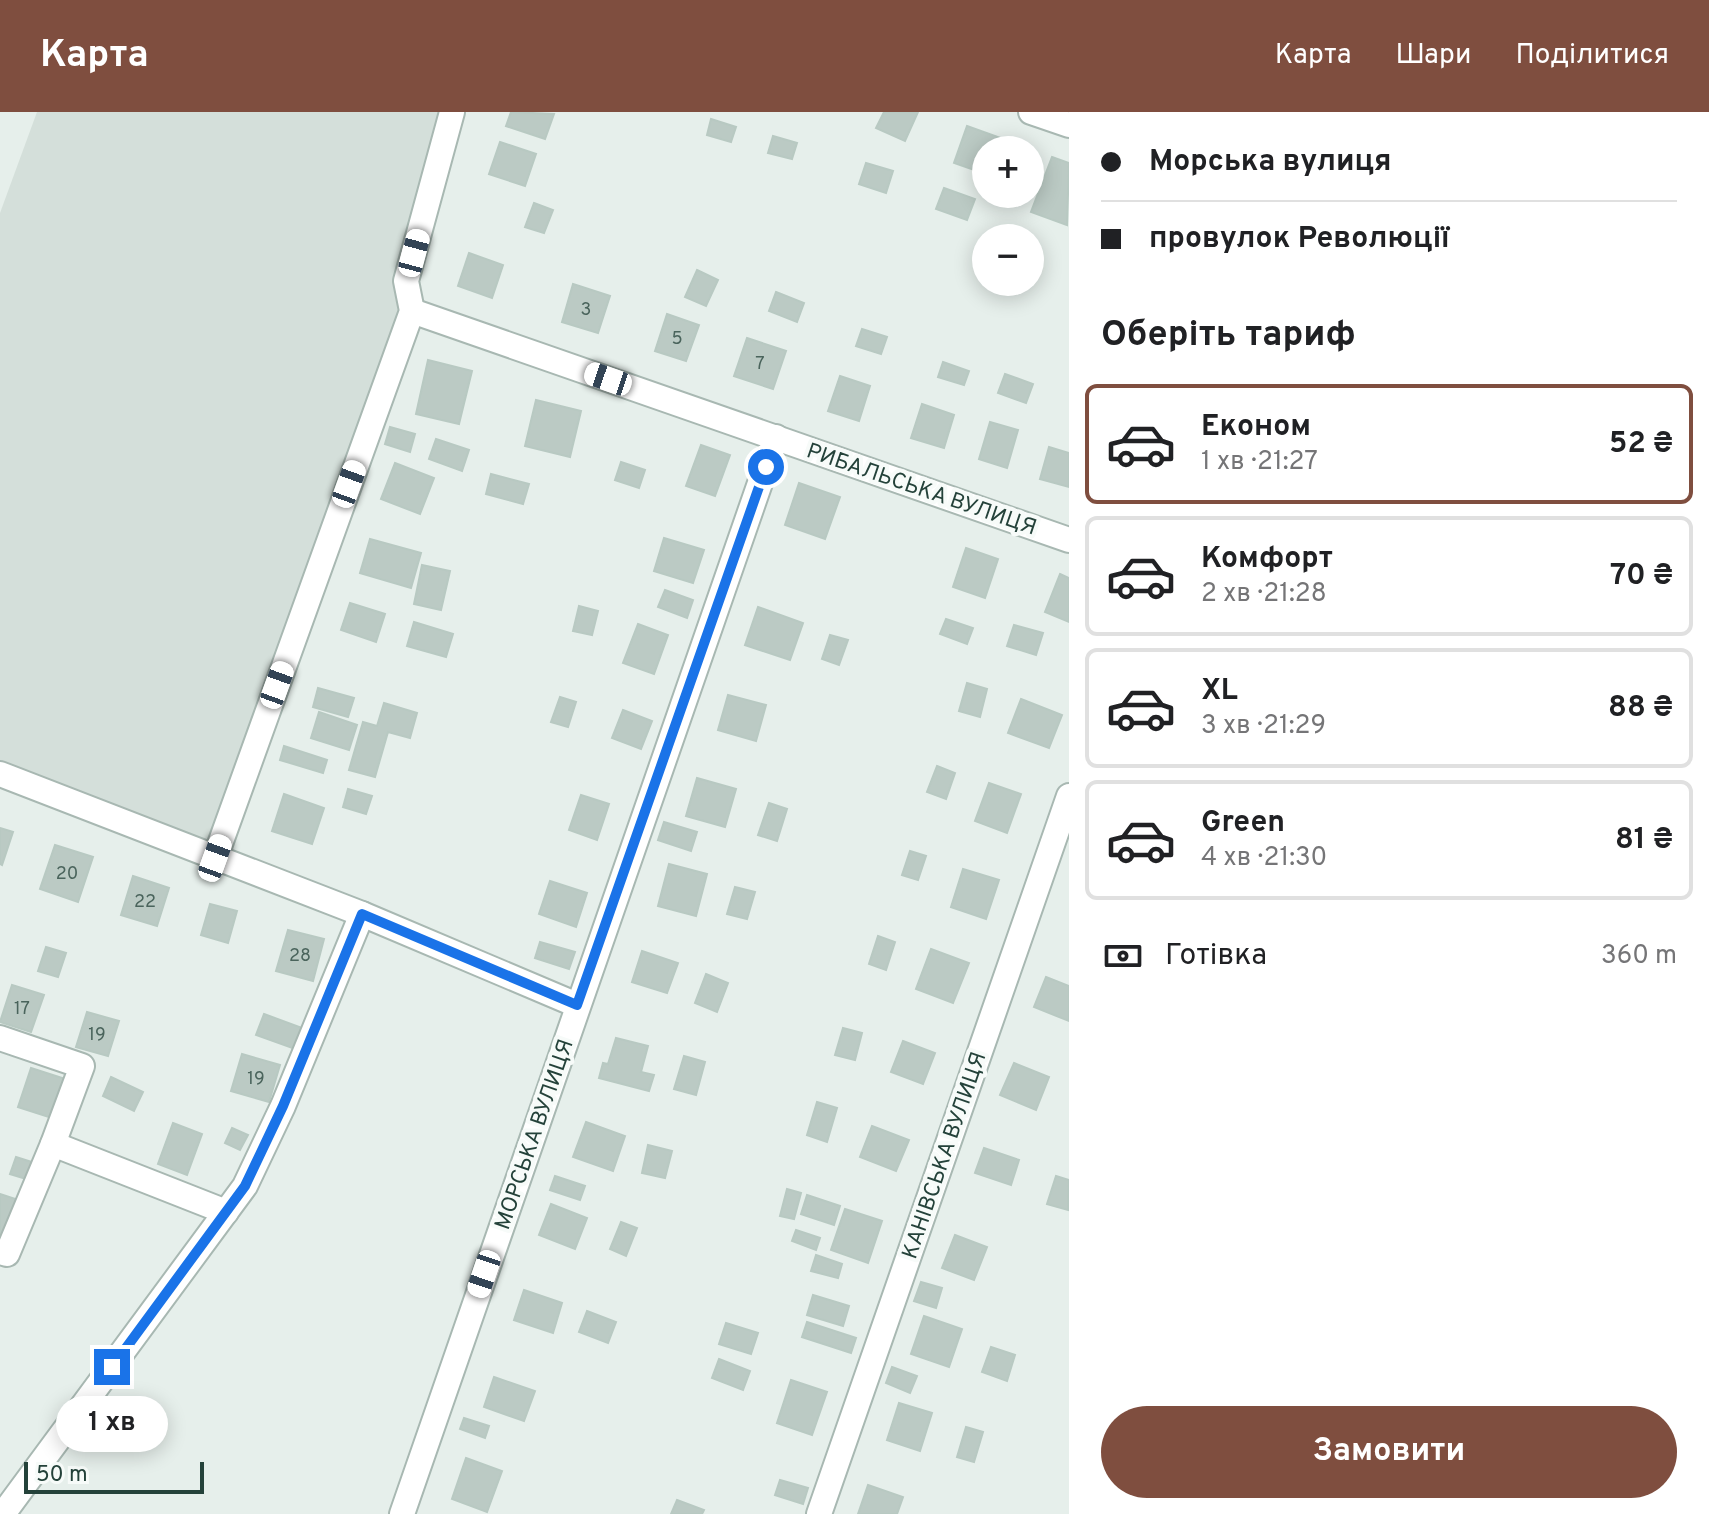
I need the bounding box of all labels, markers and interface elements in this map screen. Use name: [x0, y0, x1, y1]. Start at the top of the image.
text: Карта: [40, 32, 149, 81]
text: Карта: [1275, 38, 1351, 74]
text: Шари: [1395, 38, 1471, 74]
text: Поділитися: [1515, 38, 1669, 74]
map controls: [972, 136, 1044, 296]
button: +: [972, 136, 1044, 208]
text: Морська вулиця: [1149, 144, 1392, 181]
text: провулок Революції: [1149, 221, 1450, 258]
button: −: [972, 224, 1044, 296]
car: [396, 227, 432, 279]
house number: 3: [581, 299, 591, 322]
text: Оберіть тариф: [1101, 313, 1356, 359]
house number: 5: [671, 328, 683, 351]
house number: 7: [755, 353, 765, 376]
car: [581, 360, 635, 398]
icon: car: [1105, 408, 1177, 480]
text: Економ: [1201, 409, 1311, 446]
text: 52 ₴: [1609, 426, 1673, 463]
street label: РИБАЛЬСЬКА ВУЛИЦЯ: [803, 438, 1040, 542]
text: 1 хв · 21:27: [1201, 446, 1318, 479]
route start: [748, 449, 784, 485]
car: [330, 457, 368, 511]
icon: car: [1105, 540, 1177, 612]
text: Комфорт: [1201, 541, 1333, 578]
text: 70 ₴: [1610, 558, 1673, 595]
text: 2 хв · 21:28: [1201, 578, 1327, 611]
car: [258, 658, 296, 712]
icon: car: [1105, 672, 1177, 744]
text: XL: [1201, 673, 1238, 710]
text: 88 ₴: [1608, 690, 1673, 727]
text: 3 хв · 21:29: [1201, 710, 1326, 743]
icon: car: [1105, 804, 1177, 876]
text: Green: [1201, 805, 1285, 842]
text: 81 ₴: [1615, 822, 1673, 859]
car: [196, 831, 234, 885]
text: 4 хв · 21:30: [1201, 842, 1327, 875]
house number: 20: [56, 863, 78, 886]
house number: 22: [134, 891, 156, 914]
icon: cash: [1101, 934, 1145, 978]
text: Готівка: [1165, 938, 1267, 975]
text: 360 m: [1601, 940, 1677, 973]
house number: 28: [289, 945, 311, 968]
house number: 17: [14, 998, 30, 1021]
house number: 19: [88, 1024, 106, 1047]
street label: МОРСЬКА ВУЛИЦЯ: [490, 1036, 581, 1234]
street label: КАНІВСЬКА ВУЛИЦЯ: [897, 1049, 993, 1263]
house number: 19: [247, 1068, 265, 1091]
car: [465, 1247, 503, 1301]
route end: [94, 1349, 130, 1385]
callout: 1 хв: [56, 1395, 168, 1451]
button: Замовити: [1101, 1406, 1677, 1498]
text: 1 хв: [88, 1407, 136, 1440]
scale bar: [24, 1458, 204, 1494]
text: 50 m: [36, 1462, 88, 1489]

